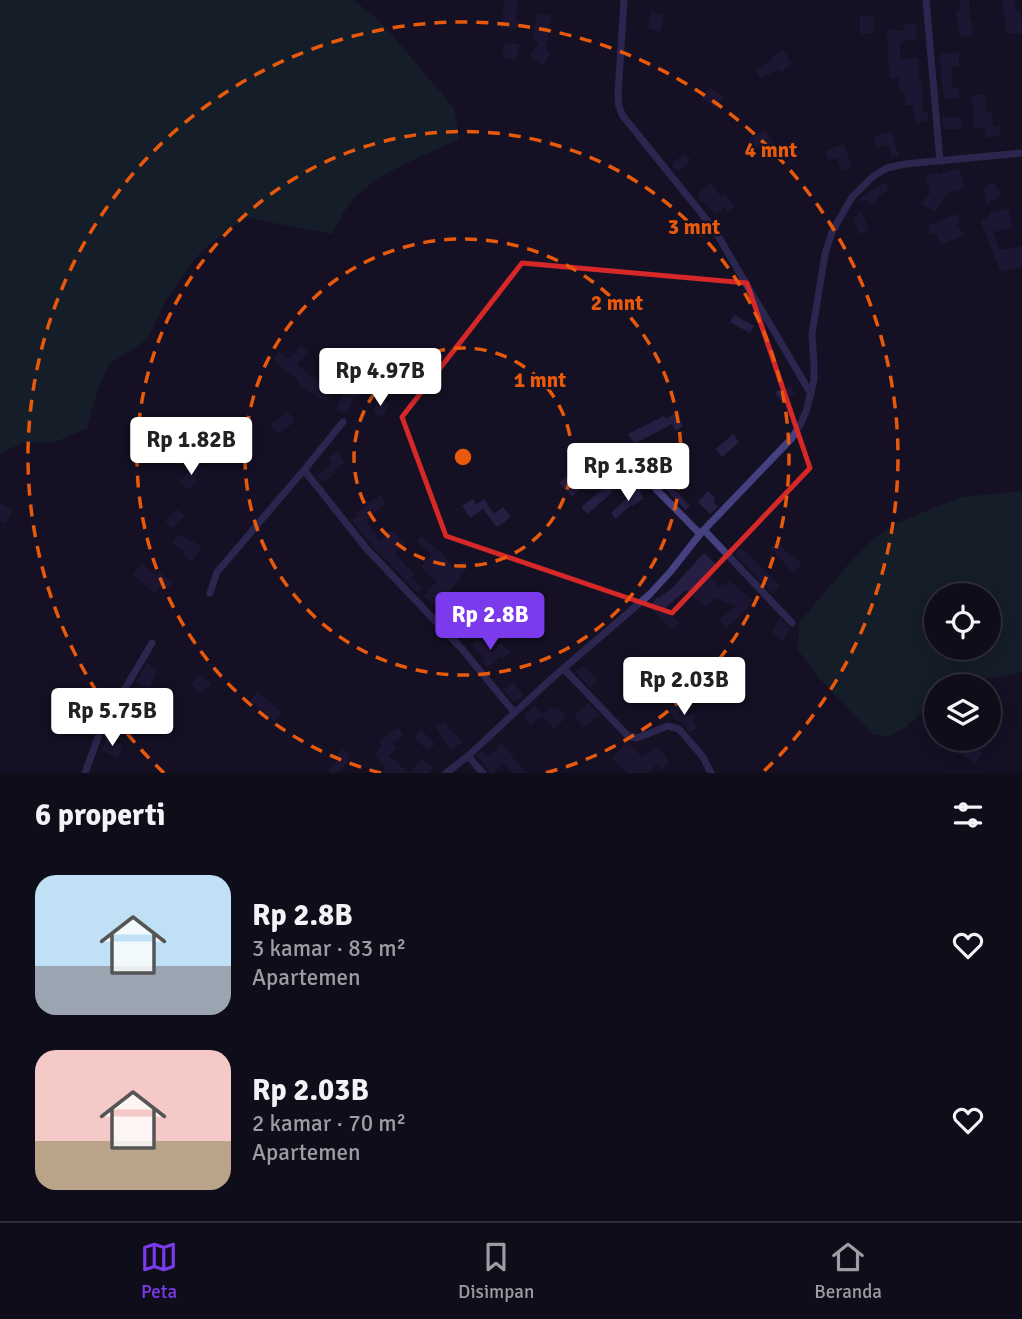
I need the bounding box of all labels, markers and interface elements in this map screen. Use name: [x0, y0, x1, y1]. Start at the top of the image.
text: 4 mnt: [745, 137, 797, 163]
text: 3 mnt: [668, 214, 720, 240]
text: 2 mnt: [591, 290, 643, 316]
pin: Rp 4.97B: [308, 348, 452, 408]
text: Rp 4.97B: [335, 356, 425, 385]
text: 1 mnt: [514, 367, 566, 393]
pin: Rp 1.82B: [119, 418, 263, 477]
text: Rp 1.82B: [146, 425, 236, 454]
pin: Rp 1.38B: [556, 444, 700, 503]
centre of rings: [451, 445, 475, 469]
text: Rp 1.38B: [583, 451, 673, 480]
map controls: [924, 583, 1001, 751]
button: locate: [924, 583, 1001, 660]
pin: Rp 2.8B: [425, 592, 555, 652]
text: Rp 2.8B: [451, 600, 529, 629]
pin: Rp 2.03B: [612, 658, 756, 717]
text: Rp 2.03B: [639, 665, 729, 694]
button: layers: [924, 674, 1001, 751]
pin: Rp 5.75B: [40, 688, 184, 748]
text: Rp 5.75B: [67, 696, 157, 725]
icon: filters: [949, 796, 987, 834]
text: 6 properti: [35, 797, 165, 834]
text: Rp 2.8B: [252, 897, 353, 934]
icon: home: [91, 903, 175, 987]
icon: heart: [949, 926, 987, 964]
text: 3 kamar · 83 m²: [252, 934, 406, 963]
text: Apartemen: [252, 963, 361, 992]
text: Rp 2.03B: [252, 1072, 369, 1109]
icon: home: [91, 1078, 175, 1162]
icon: heart: [949, 1101, 987, 1139]
text: 2 kamar · 70 m²: [252, 1109, 406, 1138]
text: Apartemen: [252, 1138, 361, 1167]
tab: Peta: [140, 1238, 178, 1304]
tab: Disimpan: [458, 1238, 534, 1304]
tab: Beranda: [814, 1238, 882, 1304]

